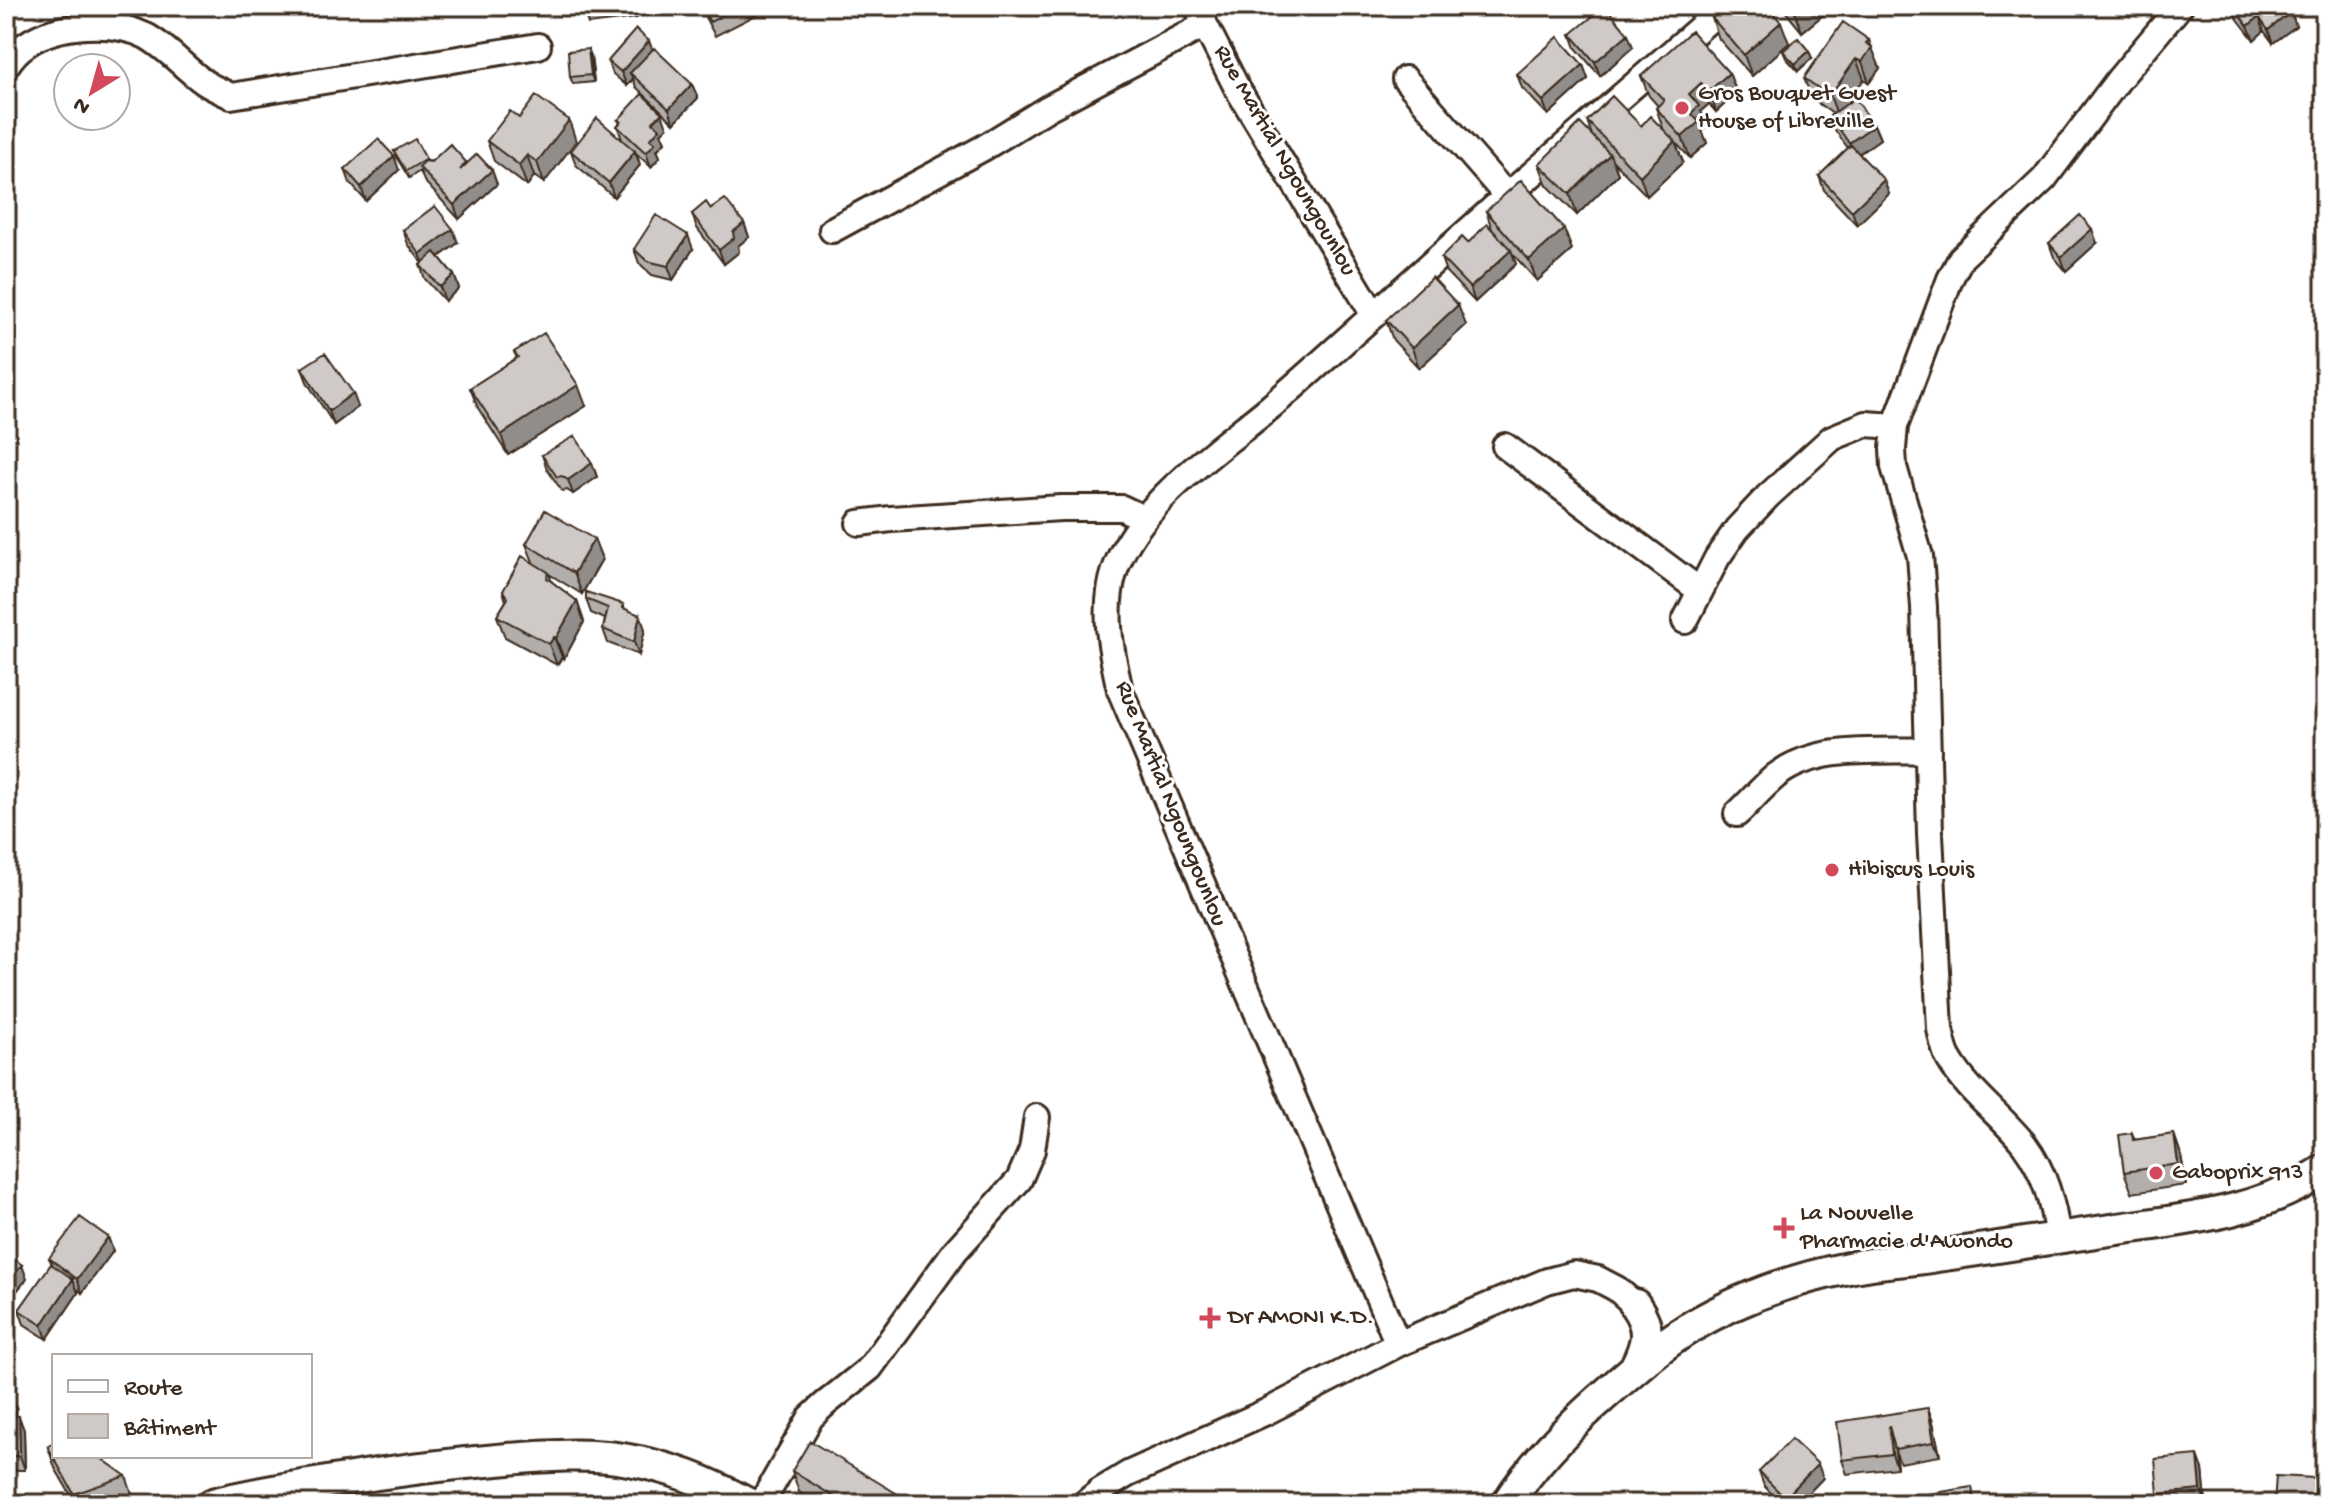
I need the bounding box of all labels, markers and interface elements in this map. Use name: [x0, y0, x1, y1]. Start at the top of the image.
street label: Rue Martial Ngoungounlou: [1206, 40, 1362, 282]
north arrow: [52, 52, 132, 132]
place label: Gros Bouquet Guest House of Libreville: [1698, 80, 1898, 137]
text: N: [69, 90, 96, 119]
marker: Gros Bouquet Guest House of Libreville: [1673, 99, 1691, 117]
street label: Rue Martial Ngoungounlou: [1108, 677, 1232, 931]
place label: Hibiscus Louis: [1848, 856, 1975, 885]
marker: Hibiscus Louis: [1823, 861, 1841, 879]
place label: Gaboprix 913: [2172, 1159, 2304, 1188]
marker: Gaboprix 913: [2147, 1164, 2165, 1182]
place label: La Nouvelle Pharmacie d'Awondo: [1799, 1200, 2013, 1257]
marker: La Nouvelle Pharmacie d'Awondo: [1775, 1219, 1793, 1237]
place label: Dr AMONI K.D.: [1226, 1304, 1374, 1333]
marker: Dr AMONI K.D.: [1199, 1307, 1221, 1329]
legend: [52, 1354, 312, 1458]
text: Route: [124, 1375, 183, 1404]
text: Bâtiment: [123, 1415, 217, 1444]

